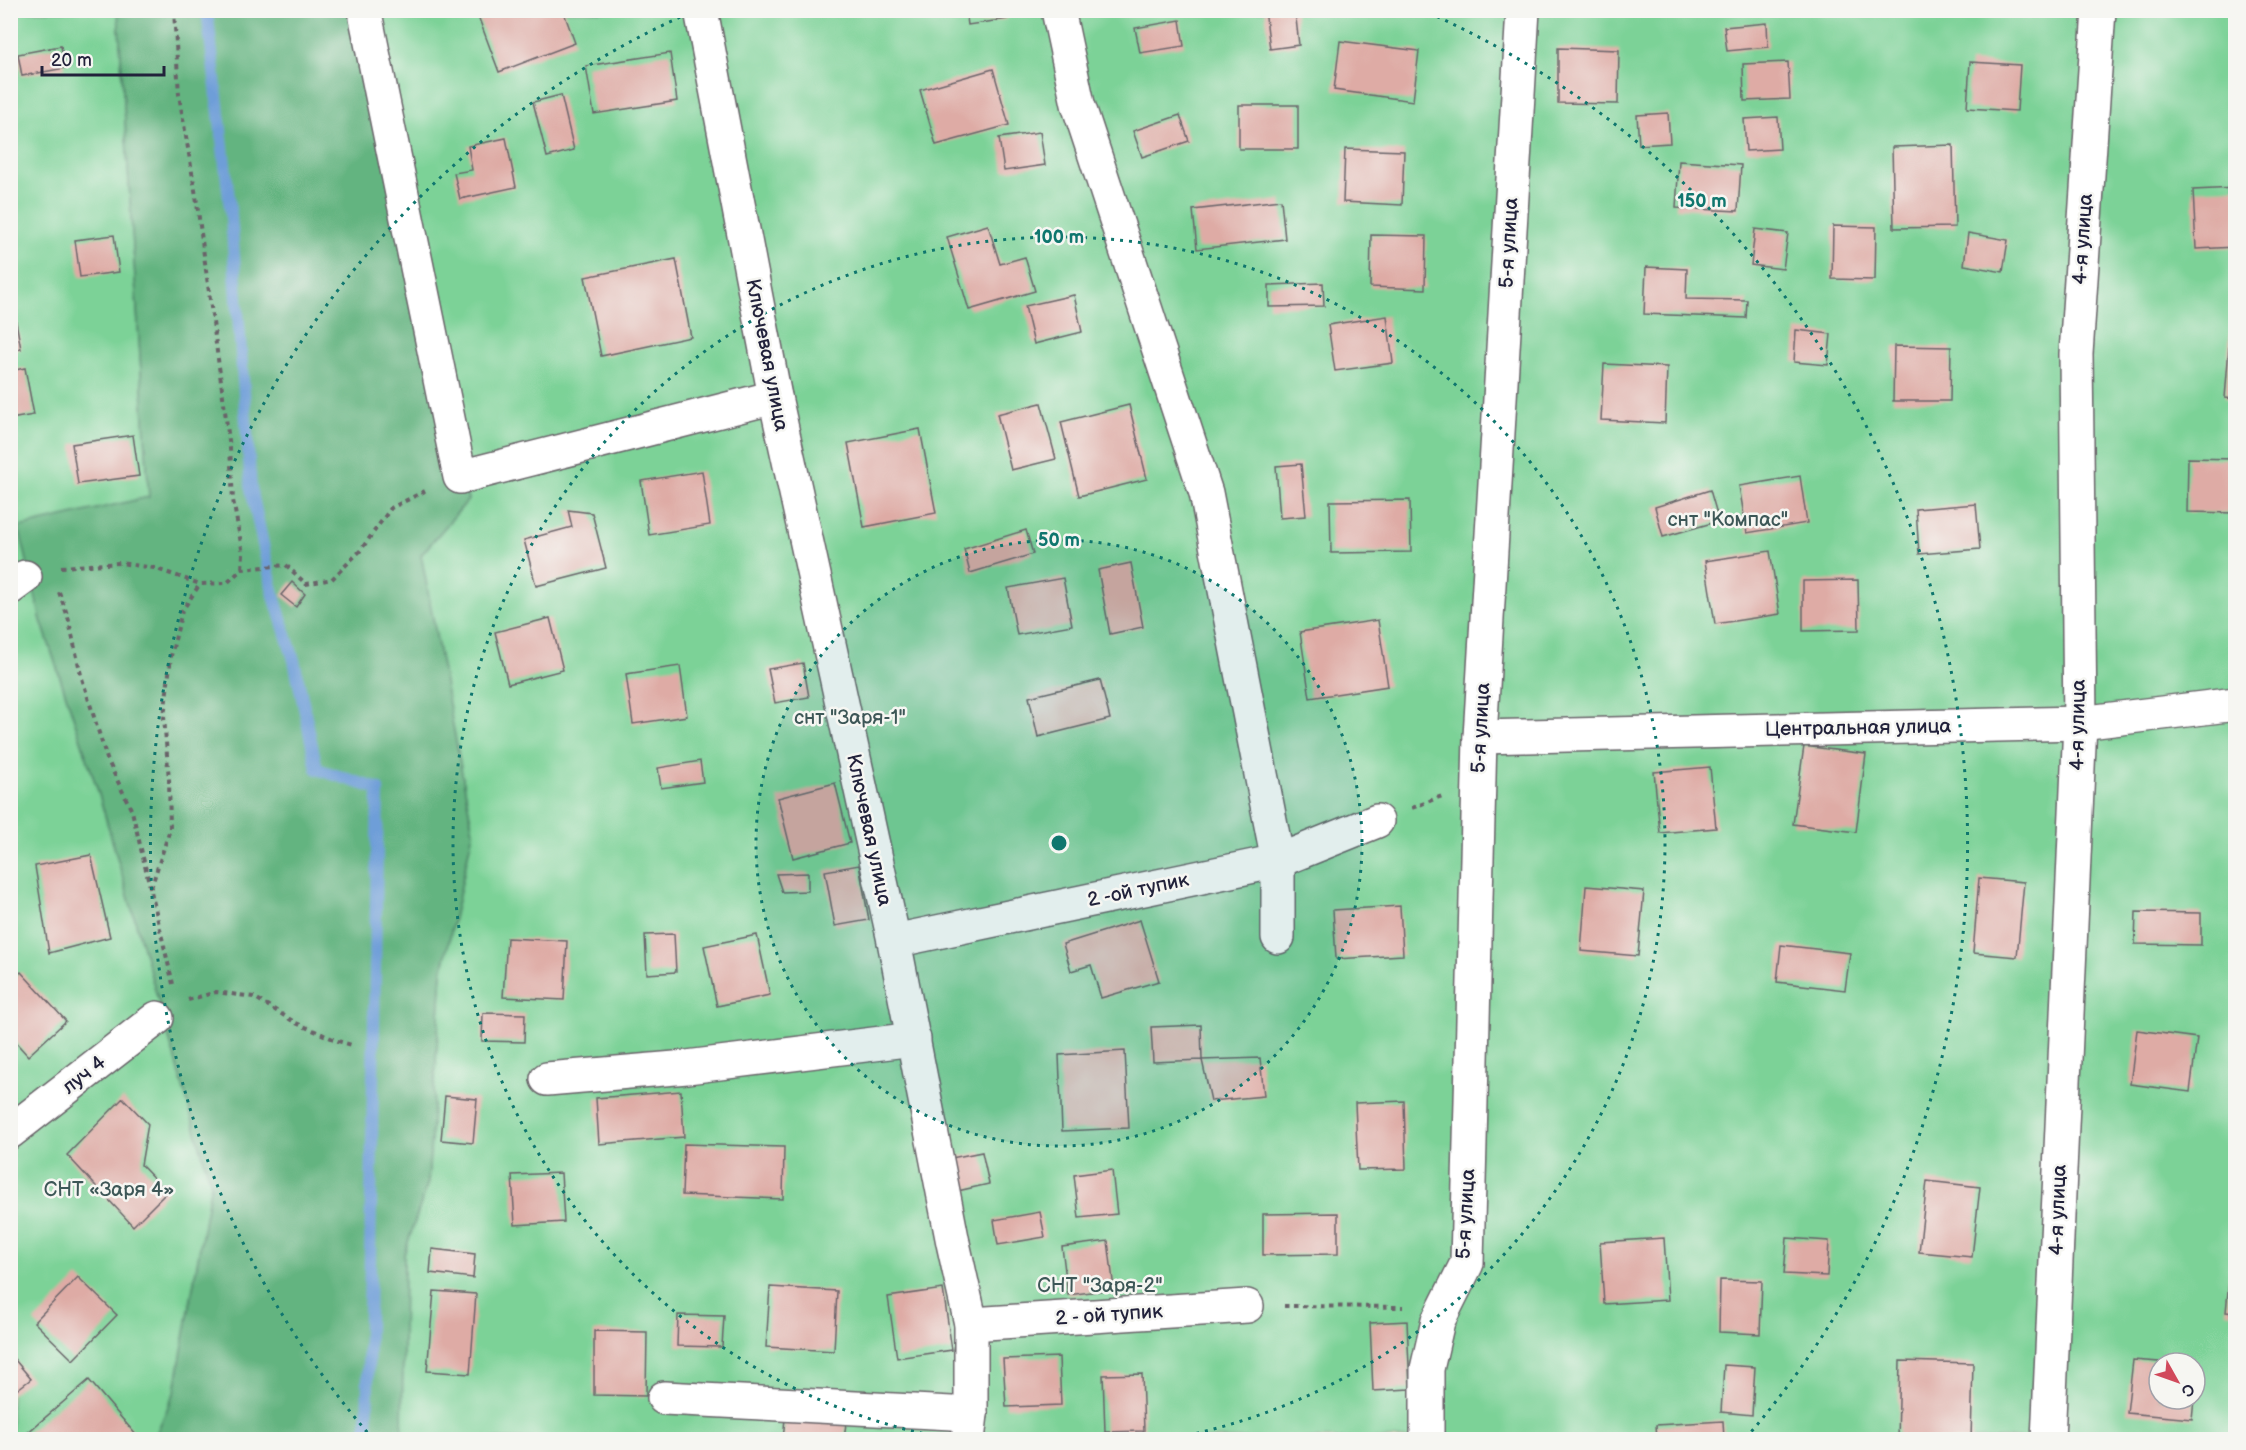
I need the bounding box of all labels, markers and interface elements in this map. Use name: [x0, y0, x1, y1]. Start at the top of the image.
scale bar: [42, 39, 164, 77]
text: 20 m: [51, 50, 92, 71]
text: 150 m: [1677, 191, 1727, 212]
street label: 4-я улица: [2068, 192, 2098, 285]
street label: 5-я улица: [1495, 197, 1523, 289]
text: 100 m: [1034, 227, 1084, 248]
street label: Ключевая улица: [740, 277, 794, 433]
park label: снт "Компас": [1668, 508, 1788, 532]
text: 50 m: [1038, 530, 1080, 551]
street label: 4-я улица: [2065, 679, 2091, 771]
street label: 5-я улица: [1467, 682, 1495, 774]
park label: снт "Заря-1": [794, 706, 906, 730]
street label: Центральная улица: [1765, 714, 1952, 742]
street label: Ключевая улица: [841, 752, 897, 908]
centre of rings: [1049, 833, 1069, 853]
street label: 2 -ой тупик: [1085, 867, 1191, 912]
street label: луч 4: [57, 1051, 111, 1099]
street label: 4-я улица: [2044, 1164, 2072, 1256]
street label: 5-я улица: [1452, 1168, 1480, 1260]
park label: СНТ «Заря 4»: [44, 1178, 174, 1202]
park label: СНТ "Заря-2": [1037, 1274, 1163, 1298]
street label: 2 - ой тупик: [1055, 1299, 1164, 1331]
north arrow: [2147, 1351, 2207, 1411]
text: С: [2176, 1379, 2198, 1400]

